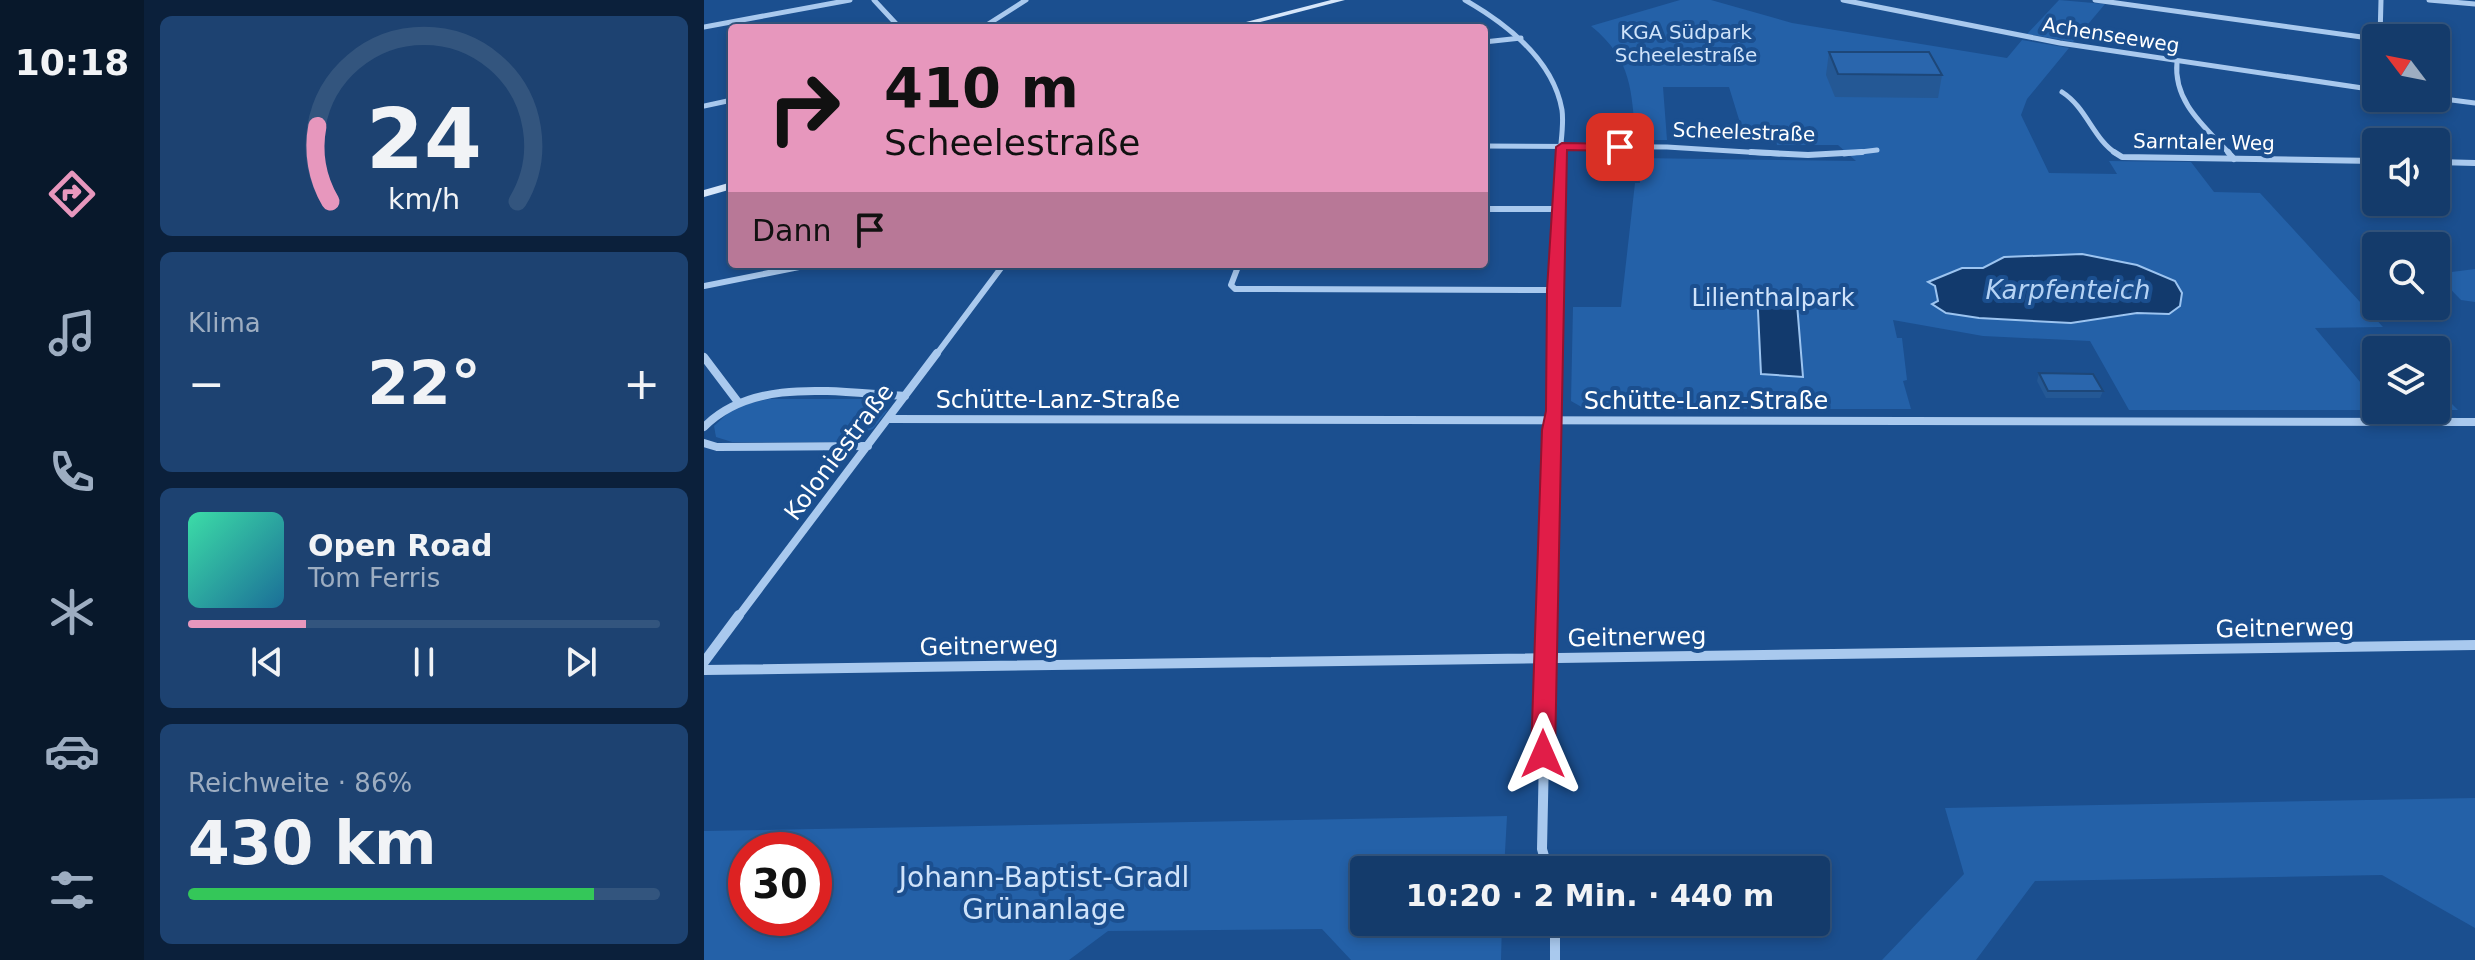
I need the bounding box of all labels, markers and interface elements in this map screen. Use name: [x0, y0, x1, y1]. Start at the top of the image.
street label: Achenseeweg: [2041, 12, 2181, 58]
park label: KGA Südpark Scheelestraße: [1615, 20, 1757, 67]
north arrow: [2362, 24, 2450, 112]
map controls: [2362, 24, 2450, 424]
text: 10:18: [15, 42, 129, 83]
text: 410 m: [884, 55, 1079, 120]
icon: right: [752, 56, 856, 160]
text: 24: [366, 91, 482, 188]
pin: [1586, 113, 1654, 181]
street label: Scheelestraße: [1672, 118, 1816, 146]
text: Scheelestraße: [884, 122, 1140, 163]
icon: arrive: [1598, 125, 1642, 169]
button: sound: [2362, 128, 2450, 216]
street label: Sarntaler Weg: [2133, 129, 2275, 155]
icon: directions: [44, 166, 100, 222]
text: km/h: [388, 182, 460, 216]
icon: arrive: [848, 208, 892, 252]
text: Dann: [752, 213, 832, 248]
button: search: [2362, 232, 2450, 320]
water label: Karpfenteich: [1985, 275, 2151, 305]
park label: Lilienthalpark: [1691, 284, 1855, 312]
icon: music: [44, 305, 100, 361]
text: Klima: [188, 308, 261, 338]
button: layers: [2362, 336, 2450, 424]
text: 22°: [367, 348, 481, 418]
text: −: [188, 358, 225, 409]
text: +: [623, 358, 660, 409]
street label: Koloniestraße: [779, 378, 899, 526]
street label: Schütte-Lanz-Straße: [936, 386, 1180, 414]
street label: Schütte-Lanz-Straße: [1584, 387, 1828, 415]
icon: phone: [44, 444, 100, 500]
text: Open Road: [308, 528, 493, 563]
text: Tom Ferris: [308, 563, 440, 593]
icon: climate: [44, 584, 100, 640]
street label: Geitnerweg: [2215, 613, 2355, 643]
street label: Geitnerweg: [1567, 622, 1707, 652]
street label: Geitnerweg: [919, 631, 1059, 661]
icon: previous: [245, 640, 289, 684]
icon: pause: [402, 640, 446, 684]
icon: next: [559, 640, 603, 684]
position arrow: [1501, 712, 1585, 796]
icon: car: [44, 723, 100, 779]
text: Reichweite · 86%: [188, 768, 412, 798]
text: 430 km: [188, 808, 437, 878]
speed limit sign: 30: [728, 832, 832, 936]
park label: Johann-Baptist-Gradl Grünanlage: [897, 861, 1189, 926]
icon: filters: [44, 862, 100, 918]
text: 10:20 · 2 Min. · 440 m: [1406, 878, 1774, 913]

